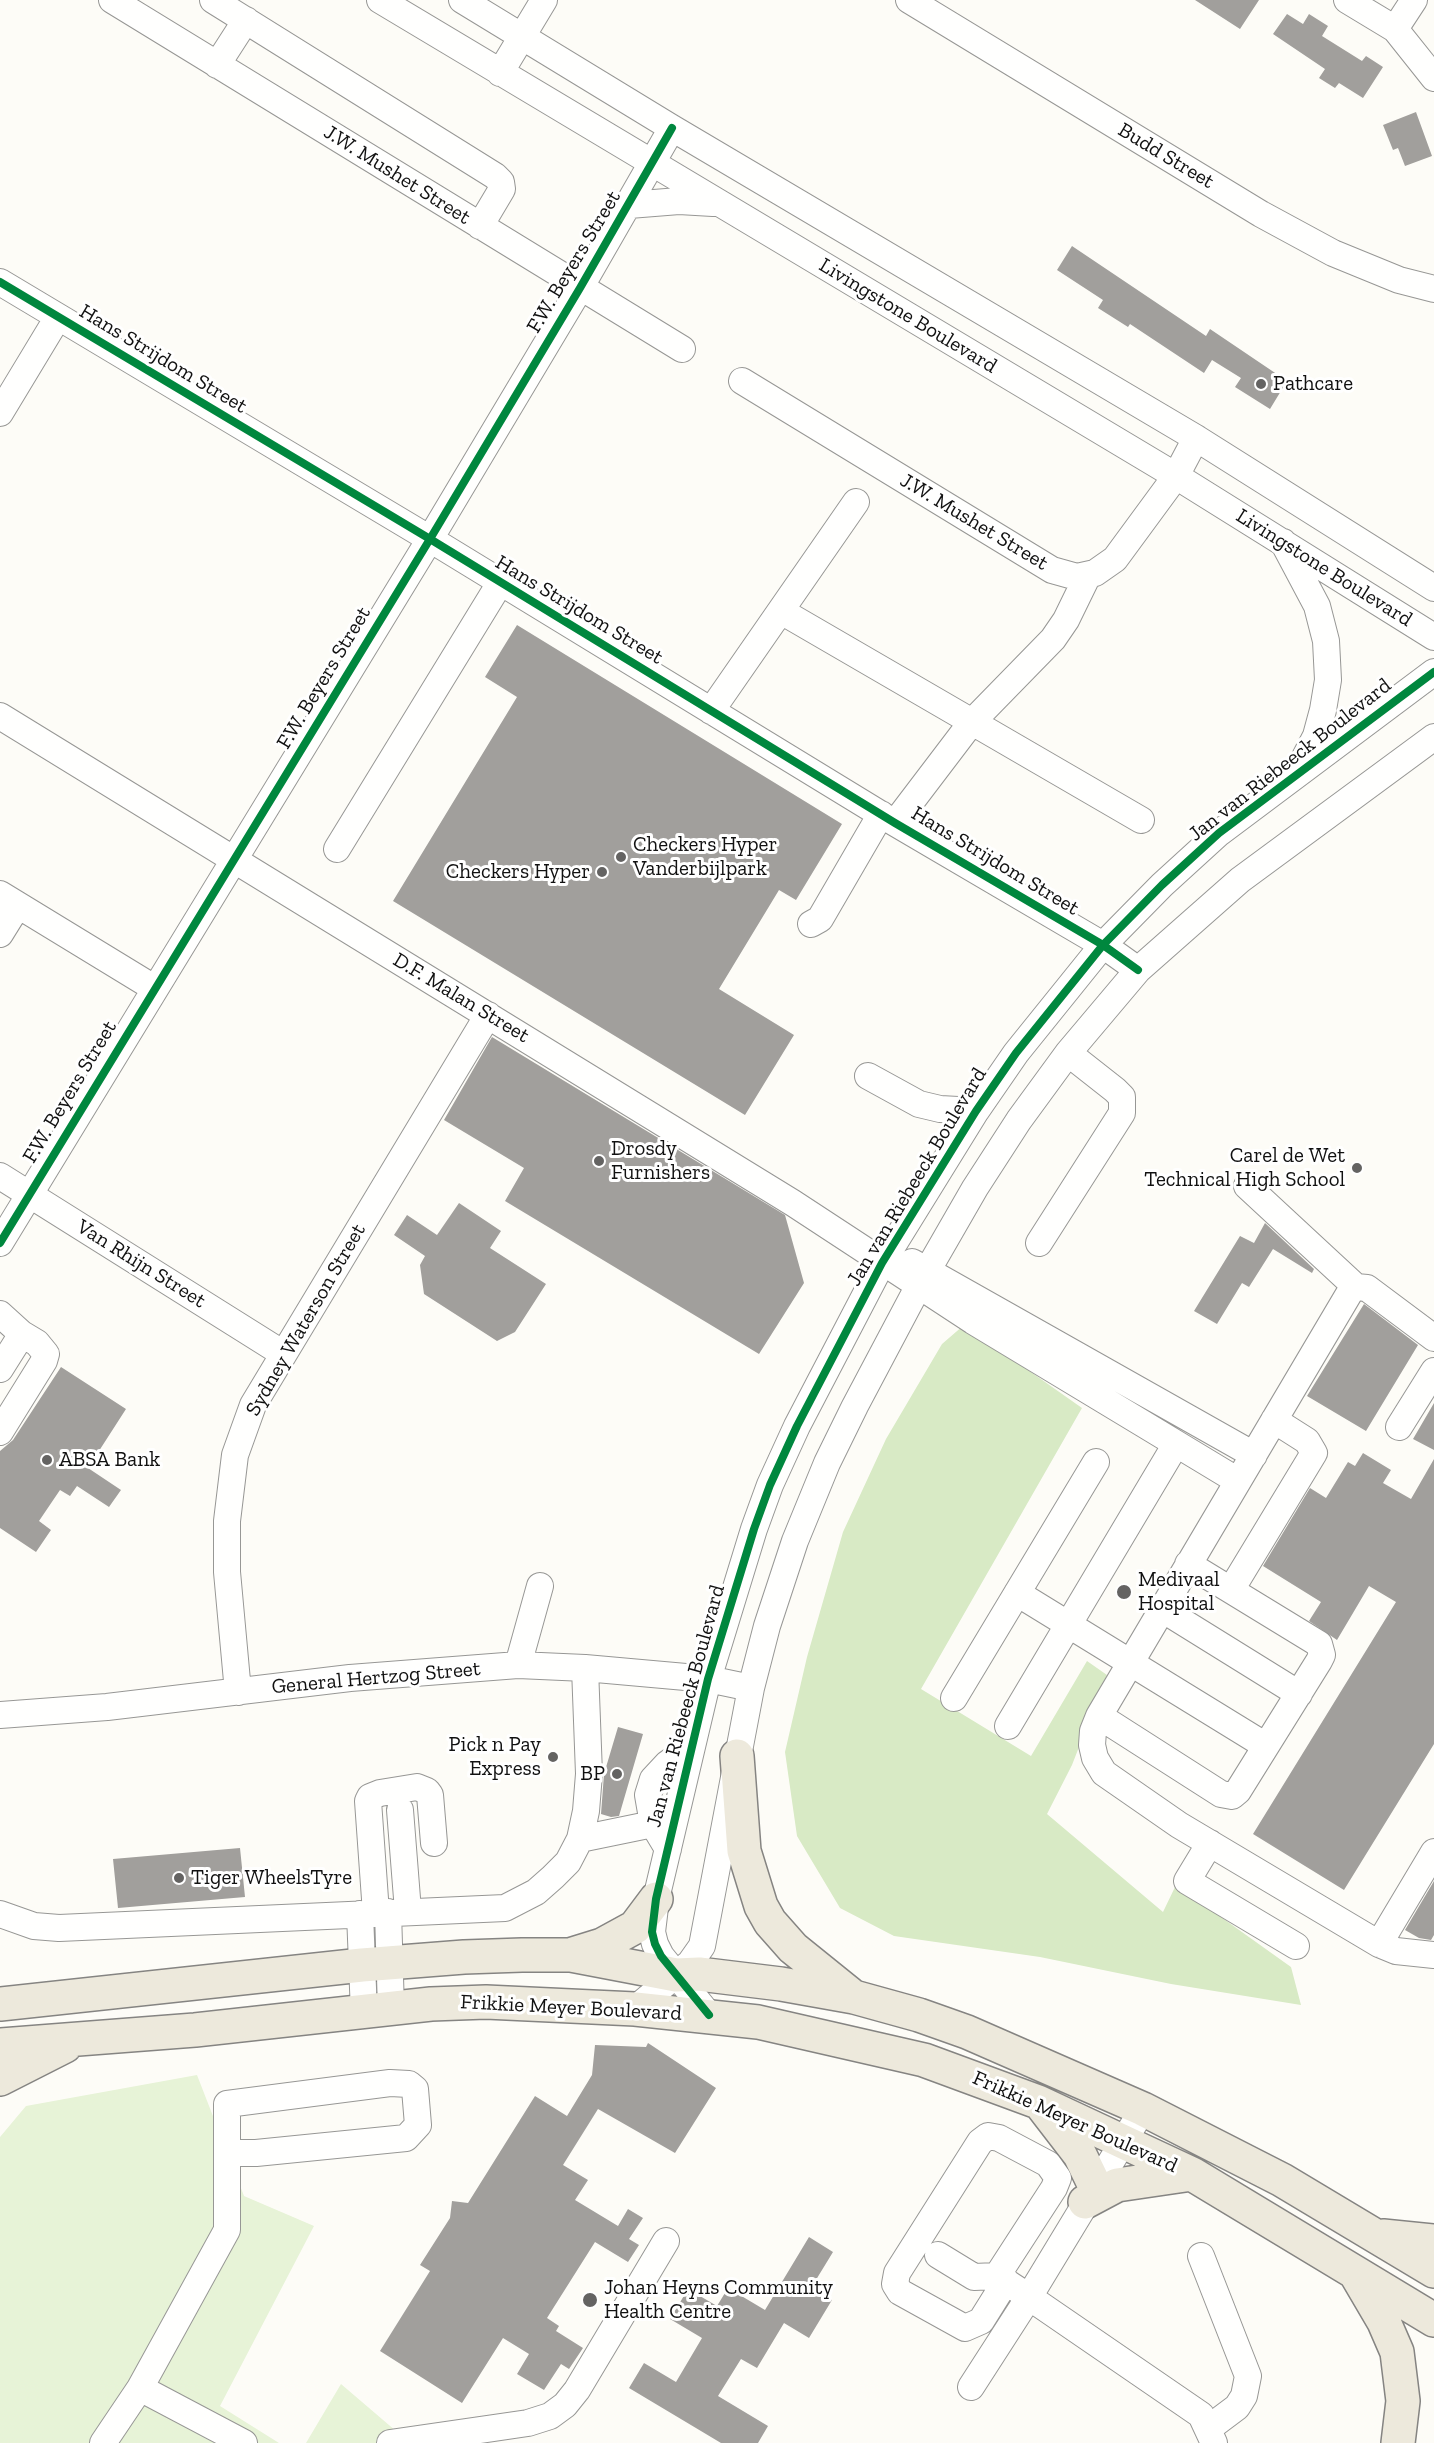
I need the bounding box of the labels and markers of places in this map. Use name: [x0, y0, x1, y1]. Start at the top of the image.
place label: Pathcare: [1273, 371, 1353, 397]
marker: Pathcare: [1254, 377, 1268, 391]
place label: Checkers Hyper Vanderbijlpark: [633, 832, 777, 882]
marker: Checkers Hyper Vanderbijlpark: [614, 850, 628, 864]
place label: Checkers Hyper: [446, 859, 590, 885]
marker: Checkers Hyper: [595, 865, 609, 879]
place label: Drosdy Furnishers: [611, 1136, 710, 1186]
place label: Carel de Wet Technical High School: [1144, 1143, 1345, 1193]
marker: Drosdy Furnishers: [592, 1154, 606, 1168]
marker: Carel de Wet Technical High School: [1350, 1161, 1364, 1175]
place label: ABSA Bank: [59, 1447, 160, 1473]
marker: ABSA Bank: [40, 1453, 54, 1467]
place label: Medivaal Hospital: [1138, 1567, 1220, 1617]
marker: Medivaal Hospital: [1115, 1583, 1133, 1601]
place label: Pick n Pay Express: [449, 1732, 541, 1782]
marker: Pick n Pay Express: [546, 1750, 560, 1764]
place label: BP: [580, 1761, 605, 1787]
marker: BP: [610, 1767, 624, 1781]
place label: Tiger WheelsTyre: [191, 1865, 352, 1891]
marker: Tiger WheelsTyre: [172, 1871, 186, 1885]
place label: Johan Heyns Community Health Centre: [604, 2275, 833, 2325]
marker: Johan Heyns Community Health Centre: [581, 2291, 599, 2309]

